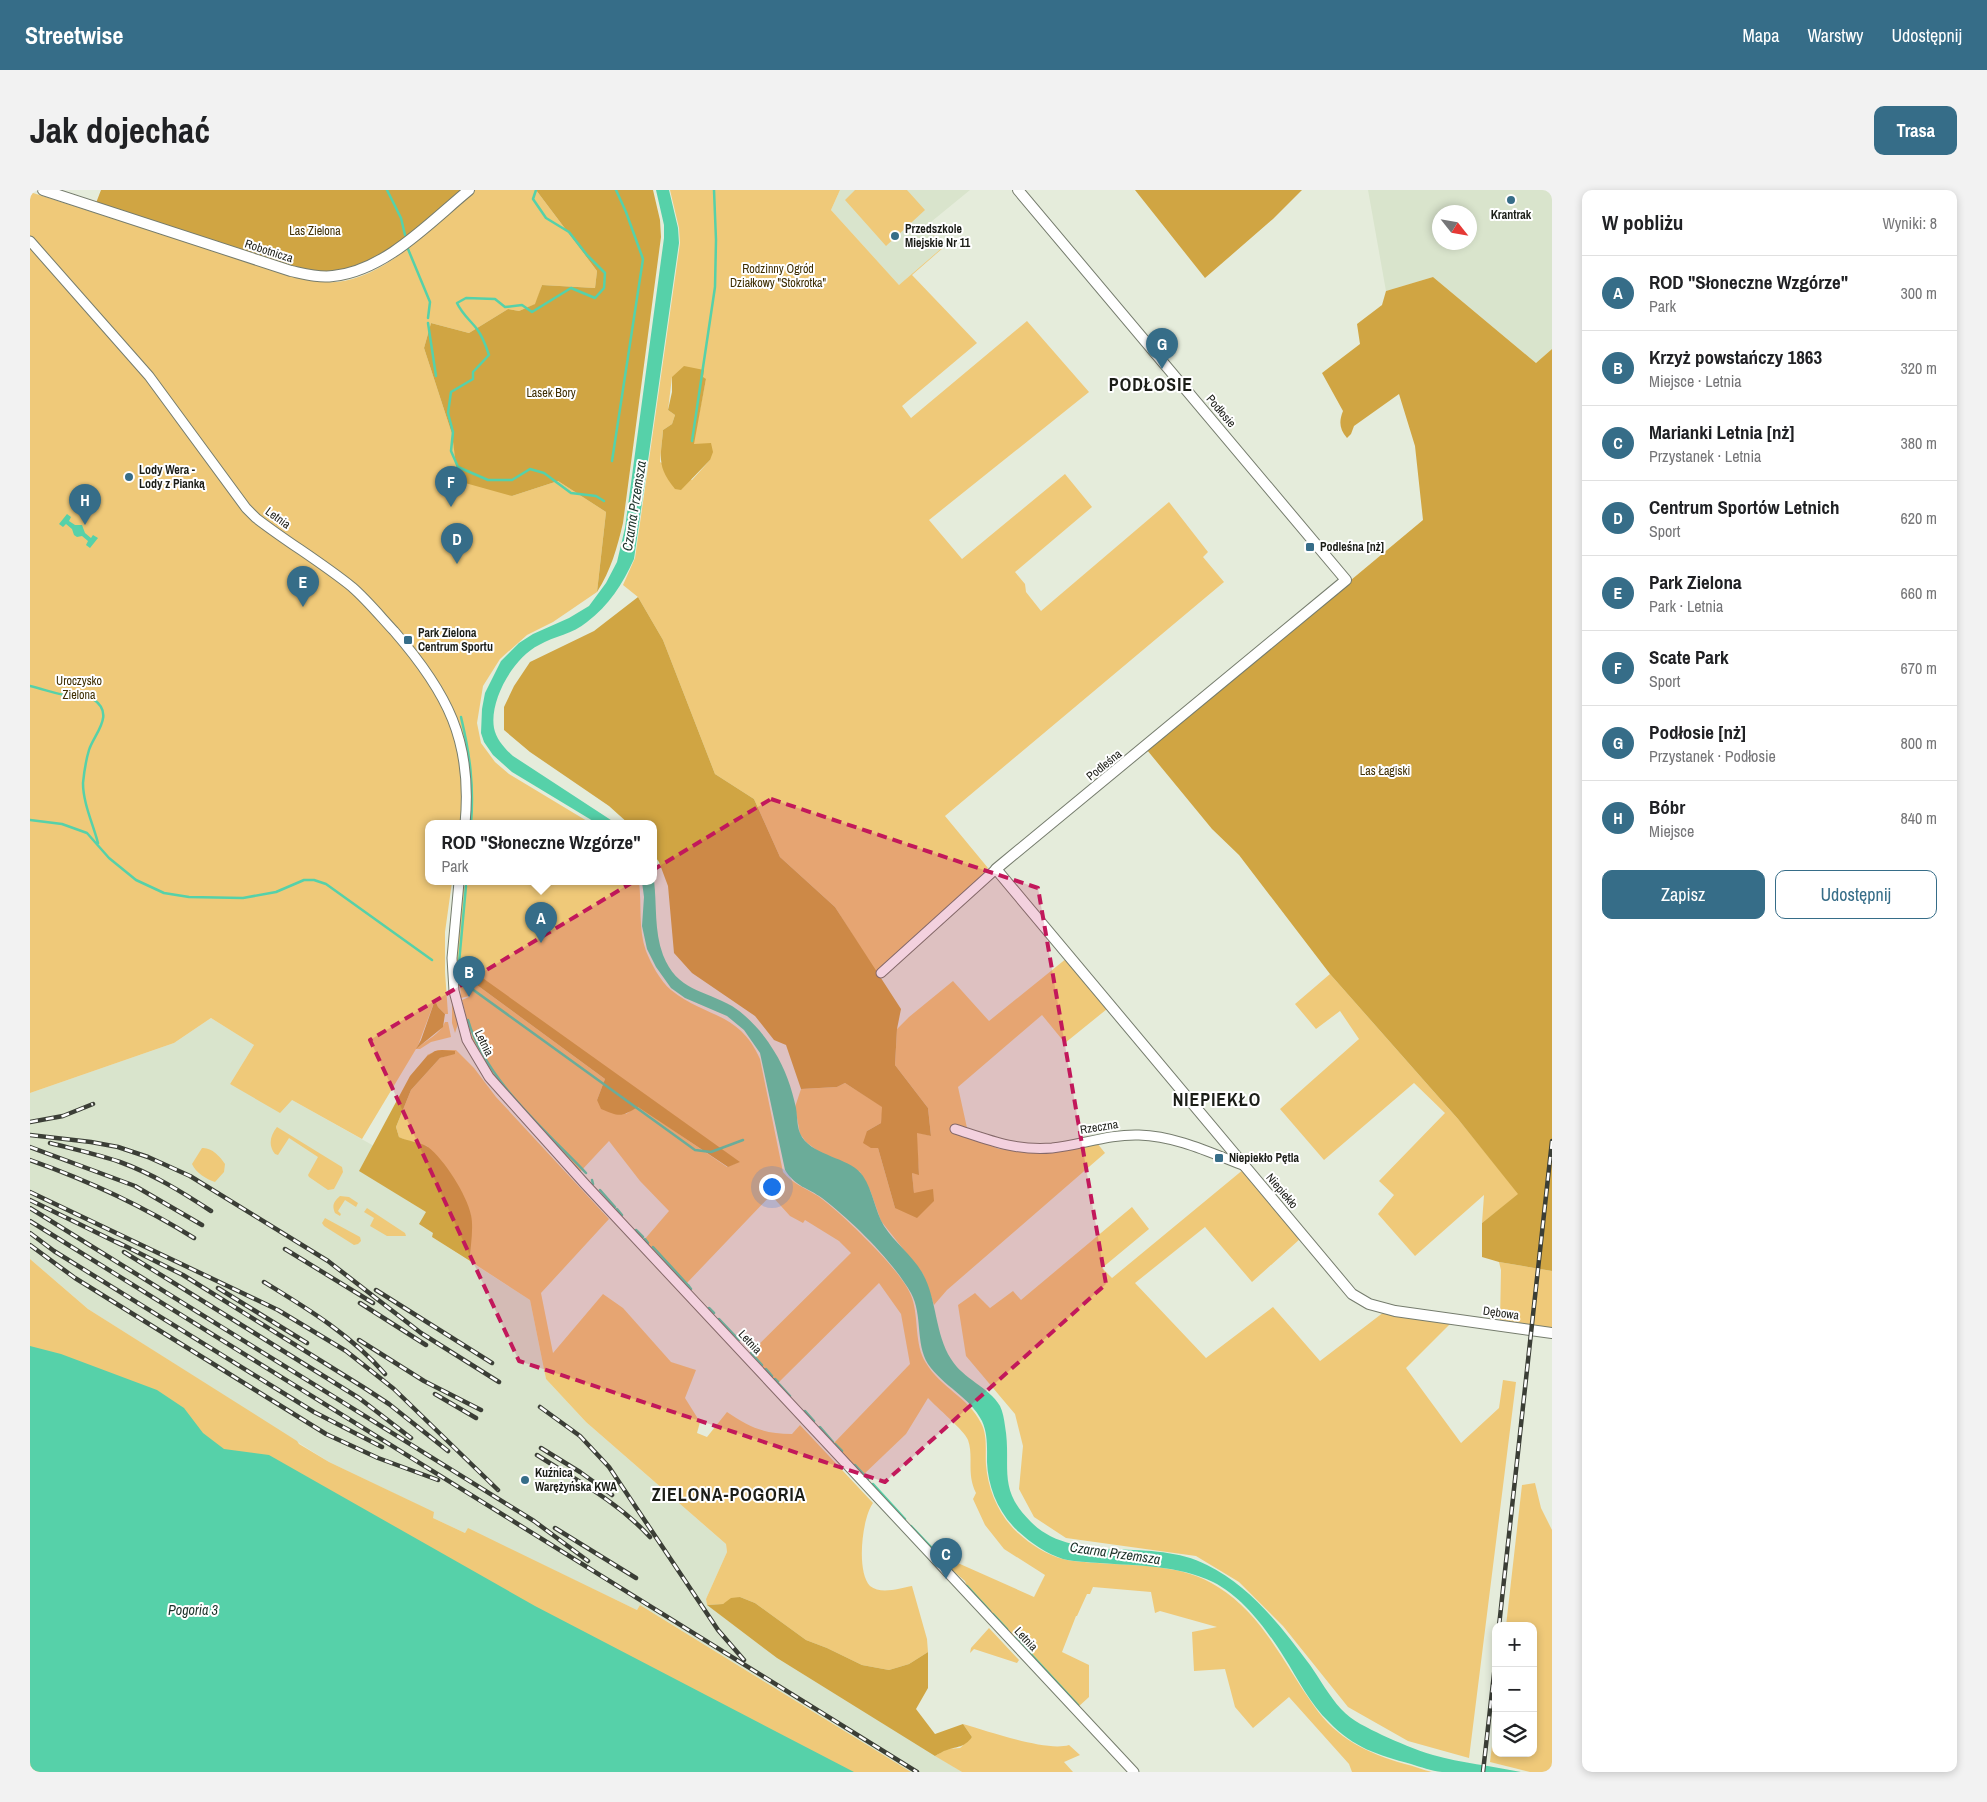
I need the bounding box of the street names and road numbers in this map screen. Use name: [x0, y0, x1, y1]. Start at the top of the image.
street label: Robotnicza: [243, 236, 296, 266]
street label: Podłosie: [1203, 391, 1239, 431]
street label: Letnia: [262, 503, 294, 533]
street label: Podleśna: [1083, 746, 1125, 784]
street label: Letnia: [471, 1027, 497, 1059]
street label: Rzeczna: [1079, 1116, 1120, 1138]
street label: Niepiekło: [1263, 1170, 1301, 1212]
street label: Dębowa: [1482, 1303, 1521, 1324]
street label: Letnia: [735, 1327, 766, 1358]
street label: Letnia: [1011, 1624, 1042, 1655]

